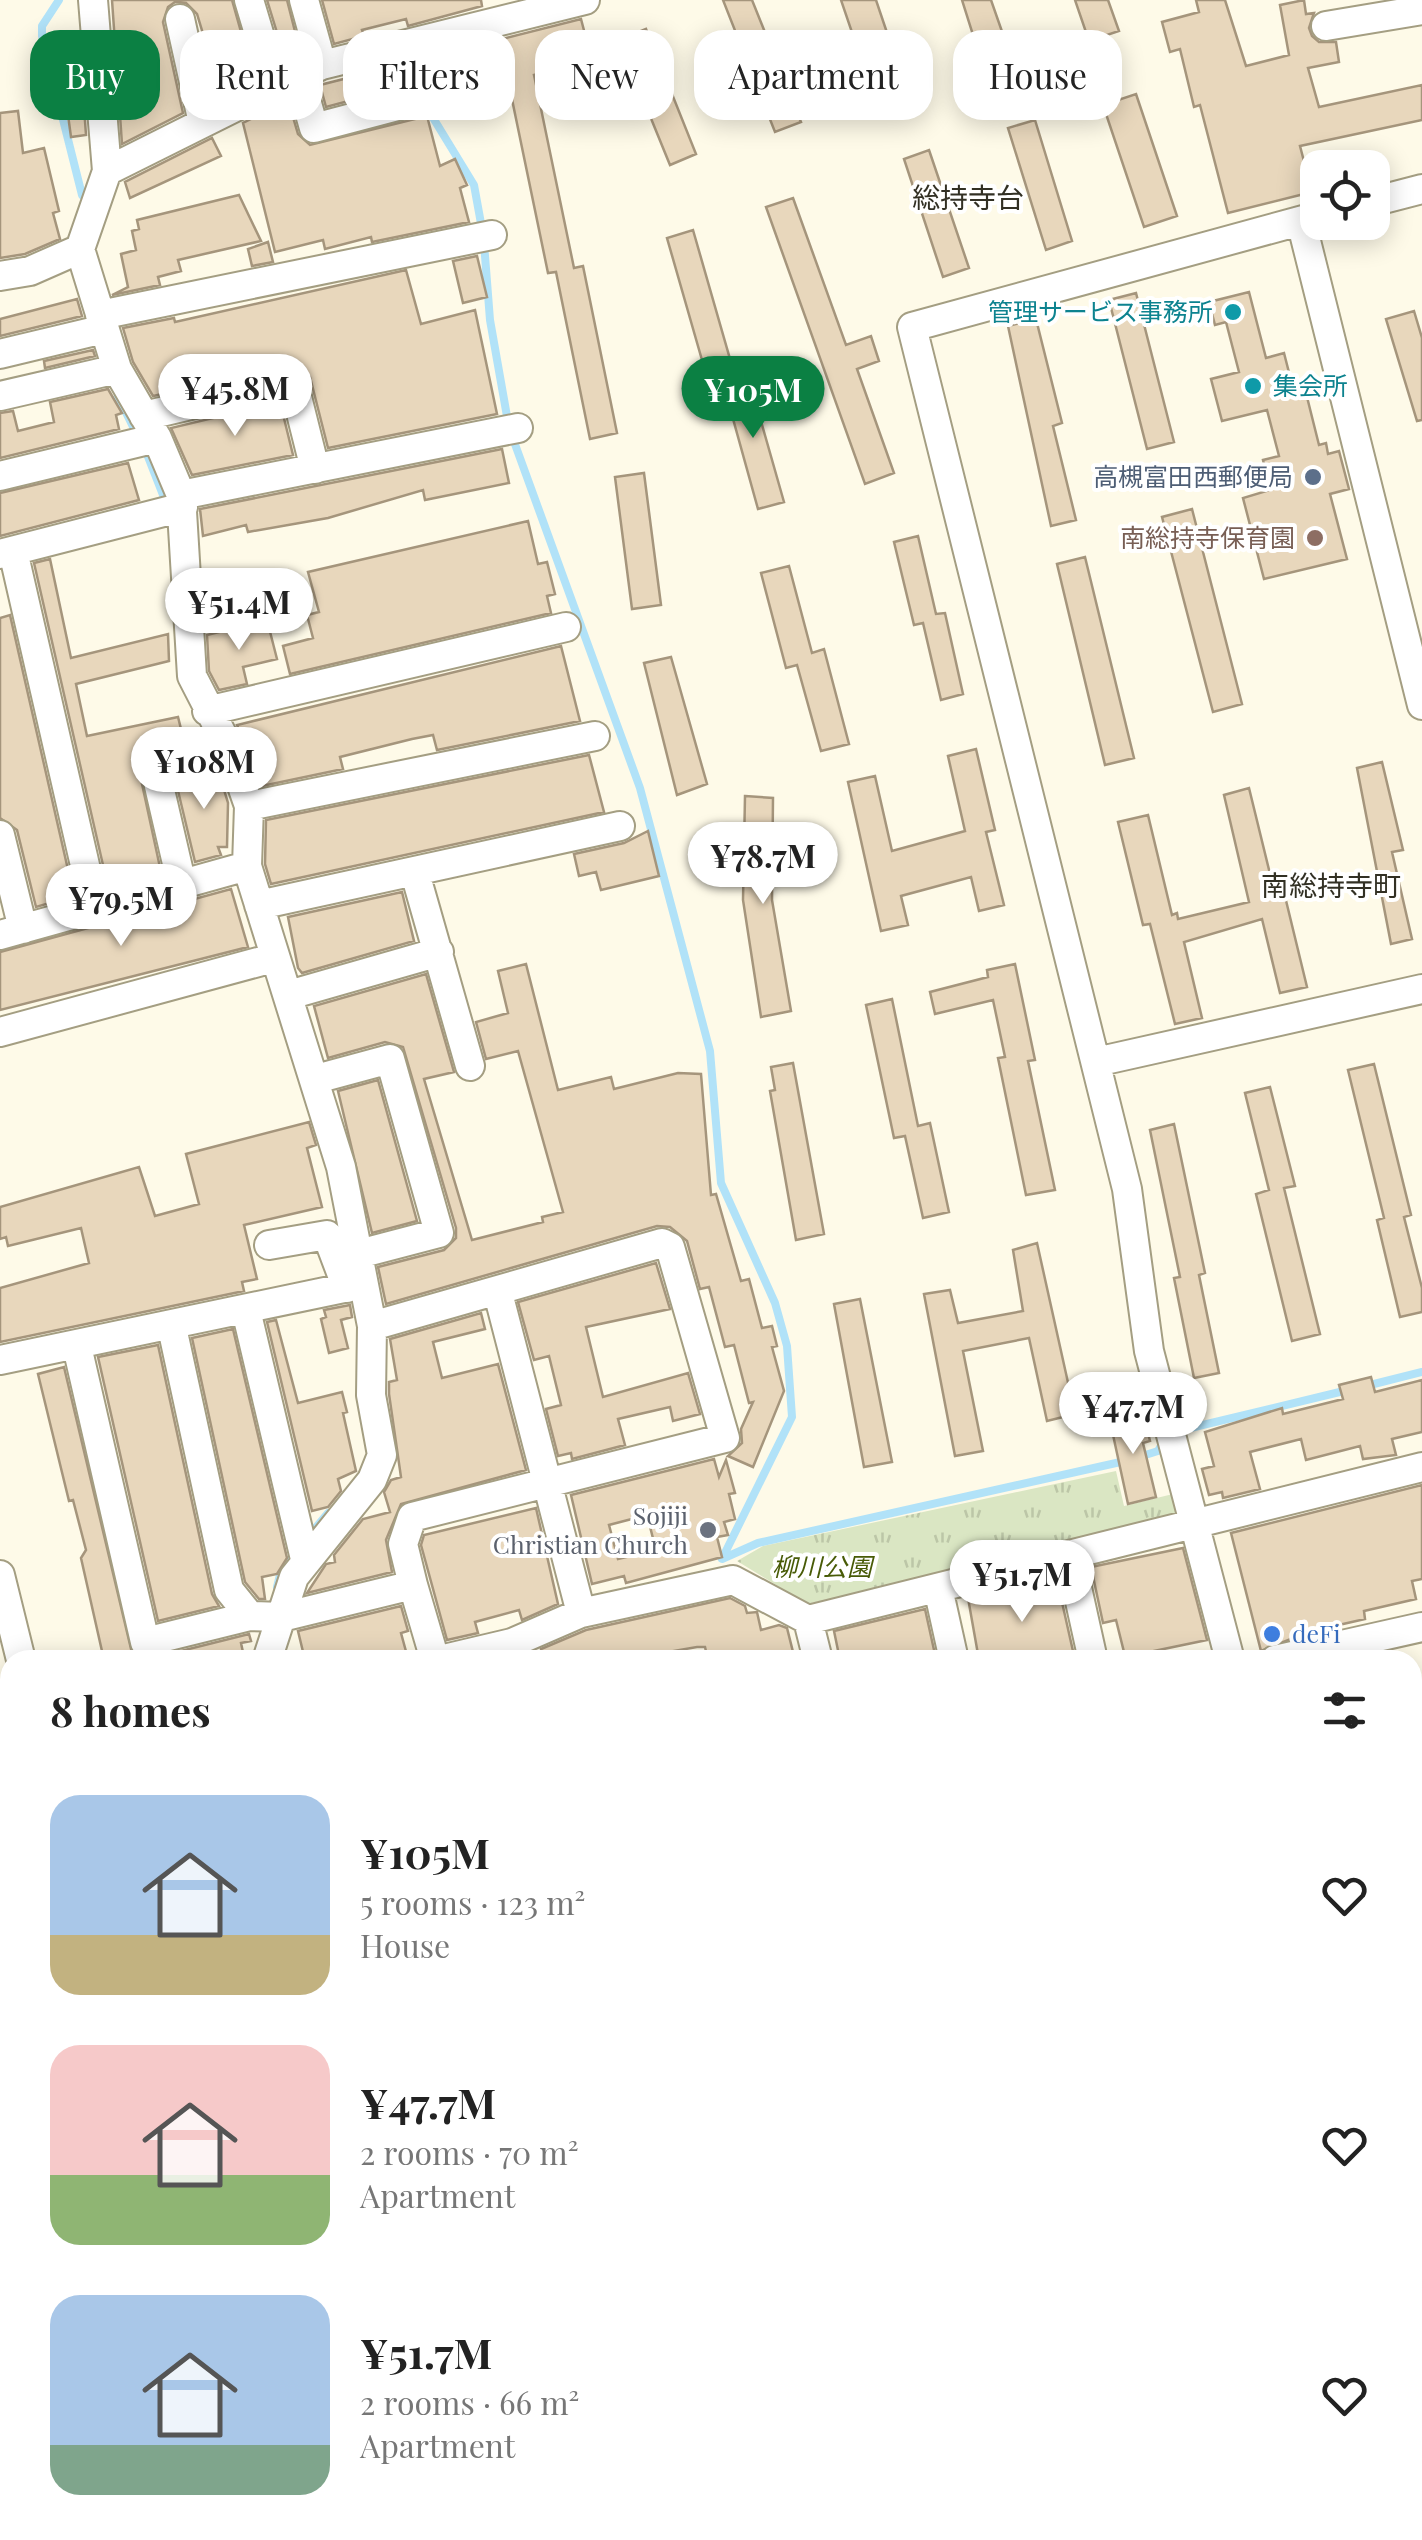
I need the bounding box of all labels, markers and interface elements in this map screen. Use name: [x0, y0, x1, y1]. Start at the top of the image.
chip: Buy: [30, 30, 160, 120]
chip: Rent: [180, 30, 323, 120]
chip: Filters: [343, 30, 515, 120]
chip: New: [535, 30, 674, 120]
chip: Apartment: [694, 30, 933, 120]
chip: House: [953, 30, 1122, 120]
map controls: [1300, 150, 1390, 240]
button: locate: [1300, 150, 1390, 240]
district label: 総持寺台: [912, 178, 1024, 215]
place label: 管理サービス事務所: [988, 294, 1213, 327]
marker: 管理サービス事務所: [1222, 301, 1244, 323]
pin: ¥45.8M: [154, 354, 316, 439]
pin: ¥105M: [683, 356, 823, 441]
text: ¥45.8M: [180, 365, 290, 408]
text: ¥105M: [704, 367, 802, 410]
place label: 集会所: [1273, 368, 1348, 401]
marker: 集会所: [1242, 375, 1264, 397]
place label: 高槻富田西郵便局: [1093, 459, 1293, 492]
marker: 高槻富田西郵便局: [1302, 466, 1324, 488]
place label: 南総持寺保育園: [1120, 520, 1295, 553]
marker: 南総持寺保育園: [1304, 527, 1326, 549]
pin: ¥51.4M: [158, 568, 320, 653]
text: ¥51.4M: [187, 579, 291, 622]
pin: ¥108M: [134, 727, 274, 812]
text: ¥108M: [153, 738, 255, 781]
pin: ¥78.7M: [682, 822, 844, 907]
text: ¥78.7M: [710, 833, 816, 876]
pin: ¥79.5M: [40, 864, 202, 949]
district label: 南総持寺町: [1261, 866, 1401, 903]
text: ¥79.5M: [68, 875, 174, 918]
pin: ¥47.7M: [1052, 1372, 1214, 1457]
text: ¥47.7M: [1081, 1383, 1185, 1426]
place label: Sojiji Christian Church: [493, 1498, 688, 1560]
marker: Sojiji Christian Church: [697, 1519, 719, 1541]
pin: ¥51.7M: [941, 1540, 1103, 1625]
park label: 柳川公園: [772, 1549, 875, 1582]
text: ¥51.7M: [972, 1551, 1072, 1594]
place label: deFi: [1292, 1616, 1341, 1649]
marker: deFi: [1261, 1623, 1283, 1645]
text: 8 homes: [50, 1682, 211, 1738]
icon: filters: [1317, 1683, 1372, 1738]
text: ¥105M: [360, 1824, 490, 1880]
icon: home: [130, 1835, 250, 1955]
icon: heart: [1317, 1868, 1372, 1923]
text: 5 rooms · 123 m²: [360, 1880, 585, 1923]
text: House: [360, 1923, 450, 1966]
text: ¥47.7M: [360, 2074, 496, 2130]
icon: home: [130, 2085, 250, 2205]
icon: heart: [1317, 2118, 1372, 2173]
text: 2 rooms · 70 m²: [360, 2130, 578, 2173]
text: Apartment: [360, 2173, 515, 2216]
text: ¥51.7M: [360, 2324, 492, 2380]
icon: home: [130, 2335, 250, 2455]
icon: heart: [1317, 2368, 1372, 2423]
text: 2 rooms · 66 m²: [360, 2380, 579, 2423]
text: Apartment: [360, 2423, 515, 2466]

